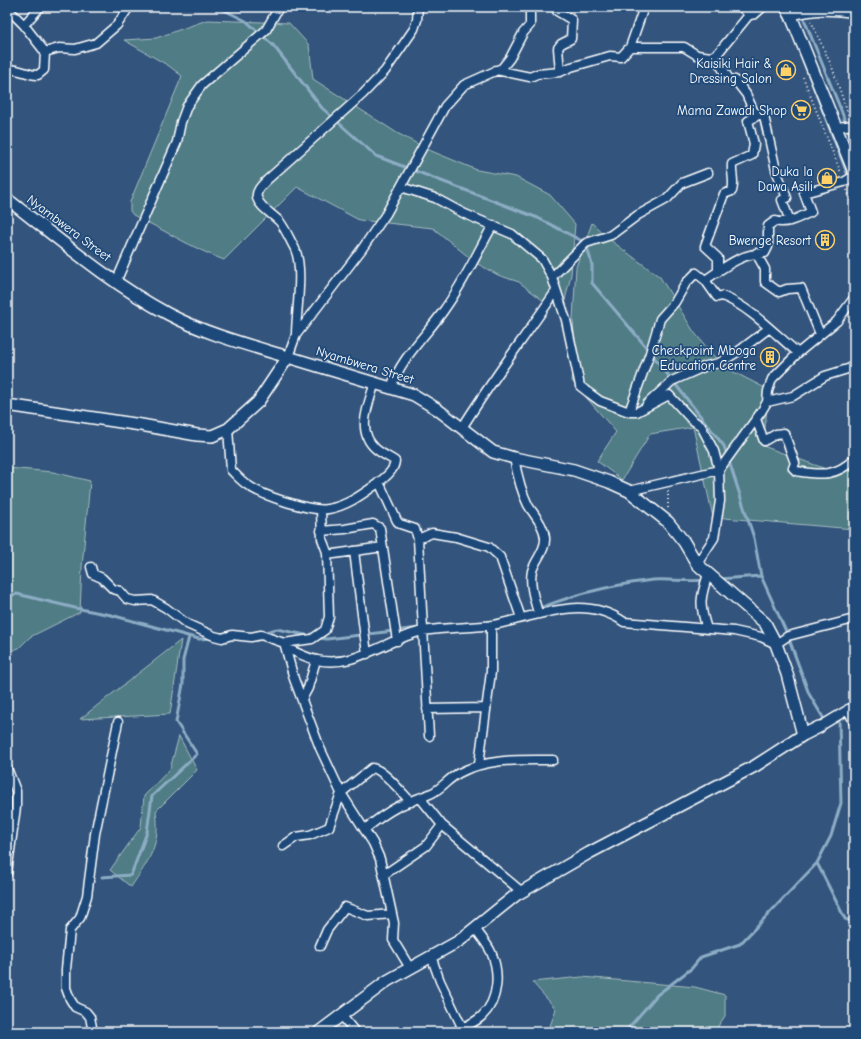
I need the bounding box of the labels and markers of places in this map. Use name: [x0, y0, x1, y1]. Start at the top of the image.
place label: Kaisiki Hair & Dressing Salon: [689, 56, 772, 86]
shop icon: Kaisiki Hair & Dressing Salon: [775, 59, 797, 81]
supermarket icon: Mama Zawadi Shop: [790, 99, 812, 121]
place label: Mama Zawadi Shop: [677, 103, 787, 118]
place label: Duka la Dawa Asili: [758, 164, 813, 194]
shop icon: Duka la Dawa Asili: [816, 167, 838, 189]
building icon: Bwenge Resort: [814, 229, 836, 251]
place label: Bwenge Resort: [729, 233, 812, 248]
place label: Checkpoint Mboga Education Centre: [652, 343, 756, 373]
building icon: Checkpoint Mboga Education Centre: [759, 346, 781, 368]

